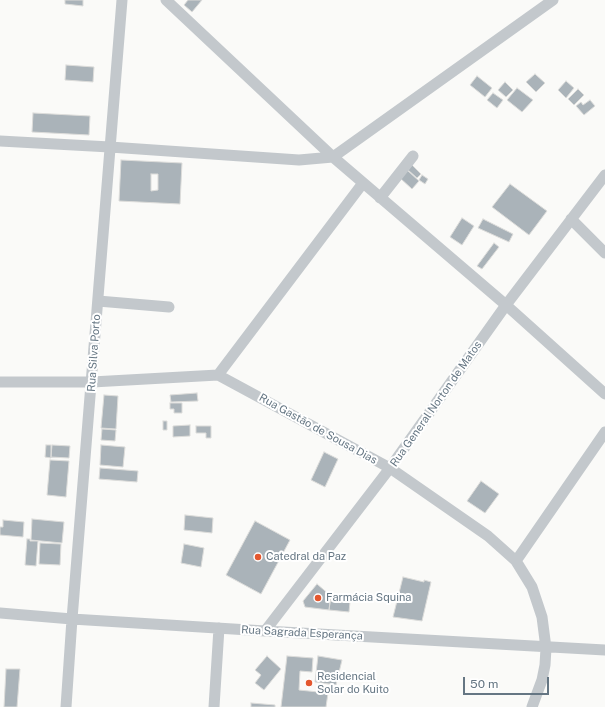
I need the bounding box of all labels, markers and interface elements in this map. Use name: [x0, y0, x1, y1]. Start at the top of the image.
street label: Rua Silva Porto: [85, 314, 103, 392]
street label: Rua General Norton de Matos: [387, 339, 485, 469]
street label: Rua Gastão de Sousa Dias: [257, 391, 379, 467]
place label: Catedral da Paz: [266, 550, 346, 564]
marker: Catedral da Paz: [253, 552, 263, 562]
place label: Farmácia Squina: [326, 591, 411, 605]
marker: Farmácia Squina: [313, 593, 323, 603]
street label: Rua Sagrada Esperança: [241, 623, 363, 643]
scale bar: [465, 669, 551, 695]
place label: Residencial Solar do Kuito: [317, 670, 389, 696]
text: 50 m: [470, 677, 498, 691]
marker: Residencial Solar do Kuito: [304, 678, 314, 688]

